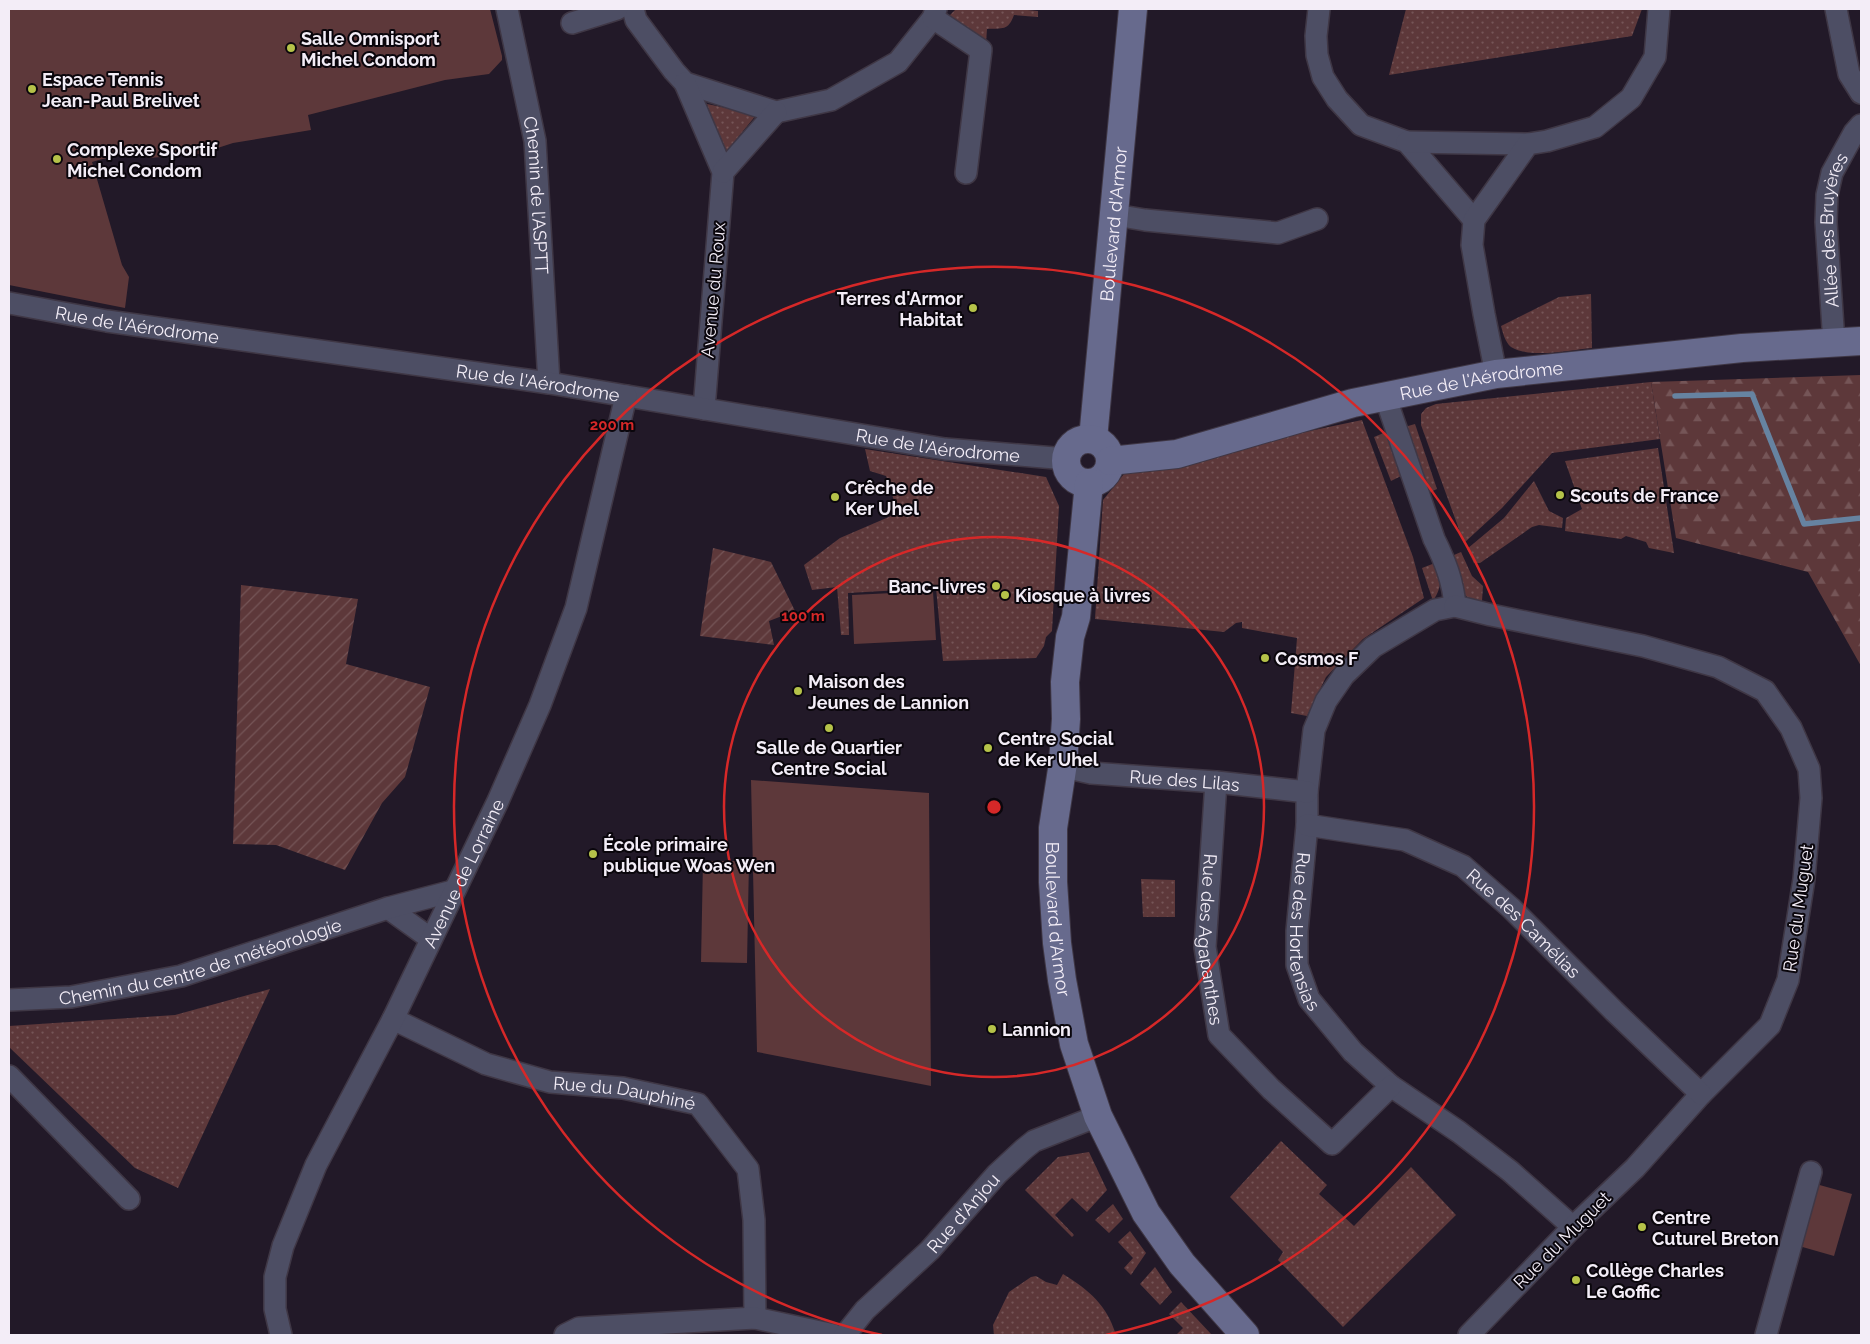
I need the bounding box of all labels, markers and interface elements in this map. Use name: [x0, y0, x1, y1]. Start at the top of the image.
place label: Salle Omnisport Michel Condom: [301, 28, 440, 70]
marker: Salle Omnisport Michel Condom: [285, 42, 297, 54]
place label: Espace Tennis Jean-Paul Brelivet: [42, 69, 200, 111]
marker: Espace Tennis Jean-Paul Brelivet: [26, 83, 38, 95]
street label: Chemin de l'ASPTT: [520, 114, 553, 275]
place label: Complexe Sportif Michel Condom: [67, 139, 219, 181]
street label: Boulevard d'Armor: [1095, 145, 1131, 302]
street label: Allée des Bruyères: [1815, 149, 1852, 308]
marker: Complexe Sportif Michel Condom: [51, 153, 63, 165]
street label: Avenue du Roux: [697, 221, 729, 359]
place label: Terres d'Armor Habitat: [837, 288, 963, 330]
street label: Rue de l'Aérodrome: [54, 301, 221, 347]
marker: Terres d'Armor Habitat: [967, 302, 979, 314]
street label: Rue de l'Aérodrome: [1398, 356, 1564, 404]
street label: Rue de l'Aérodrome: [455, 360, 622, 405]
text: 200 m: [590, 416, 634, 434]
street label: Rue de l'Aérodrome: [854, 424, 1021, 466]
place label: Crêche de Ker Uhel: [845, 477, 934, 519]
place label: Scouts de France: [1570, 485, 1719, 506]
marker: Scouts de France: [1554, 489, 1566, 501]
marker: Crêche de Ker Uhel: [829, 491, 841, 503]
place label: Banc-livres: [888, 576, 986, 597]
marker: Banc-livres: [990, 580, 1002, 592]
place label: Kiosque à livres: [1015, 585, 1151, 606]
marker: Kiosque à livres: [999, 589, 1011, 601]
text: 100 m: [781, 607, 825, 625]
place label: Cosmos F: [1275, 648, 1358, 669]
marker: Cosmos F: [1259, 652, 1271, 664]
place label: Maison des Jeunes de Lannion: [808, 671, 969, 713]
marker: Maison des Jeunes de Lannion: [792, 685, 804, 697]
marker: Salle de Quartier Centre Social: [823, 722, 835, 734]
place label: Centre Social de Ker Uhel: [998, 728, 1114, 770]
place label: Salle de Quartier Centre Social: [756, 737, 902, 779]
marker: Centre Social de Ker Uhel: [982, 742, 994, 754]
street label: Rue des Lilas: [1129, 765, 1241, 795]
street label: Avenue de Lorraine: [418, 795, 508, 951]
centre of rings: [985, 798, 1003, 816]
place label: École primaire publique Woas Wen: [603, 834, 775, 876]
street label: Boulevard d'Armor: [1042, 842, 1075, 999]
street label: Rue du Muguet: [1779, 843, 1817, 973]
marker: École primaire publique Woas Wen: [587, 848, 599, 860]
street label: Rue des Hortensias: [1286, 851, 1325, 1015]
street label: Rue des Agapanthes: [1194, 853, 1228, 1027]
street label: Rue des Camélias: [1463, 864, 1585, 982]
street label: Chemin du centre de météorologie: [58, 913, 344, 1008]
place label: Lannion: [1002, 1019, 1071, 1040]
marker: Lannion: [986, 1023, 998, 1035]
street label: Rue du Dauphiné: [552, 1072, 698, 1114]
street label: Rue d'Anjou: [922, 1169, 1003, 1257]
street label: Rue du Muguet: [1509, 1187, 1615, 1293]
place label: Centre Cuturel Breton: [1652, 1207, 1779, 1249]
marker: Centre Cuturel Breton: [1636, 1221, 1648, 1233]
place label: Collège Charles Le Goffic: [1586, 1260, 1724, 1302]
marker: Collège Charles Le Goffic: [1570, 1274, 1582, 1286]

